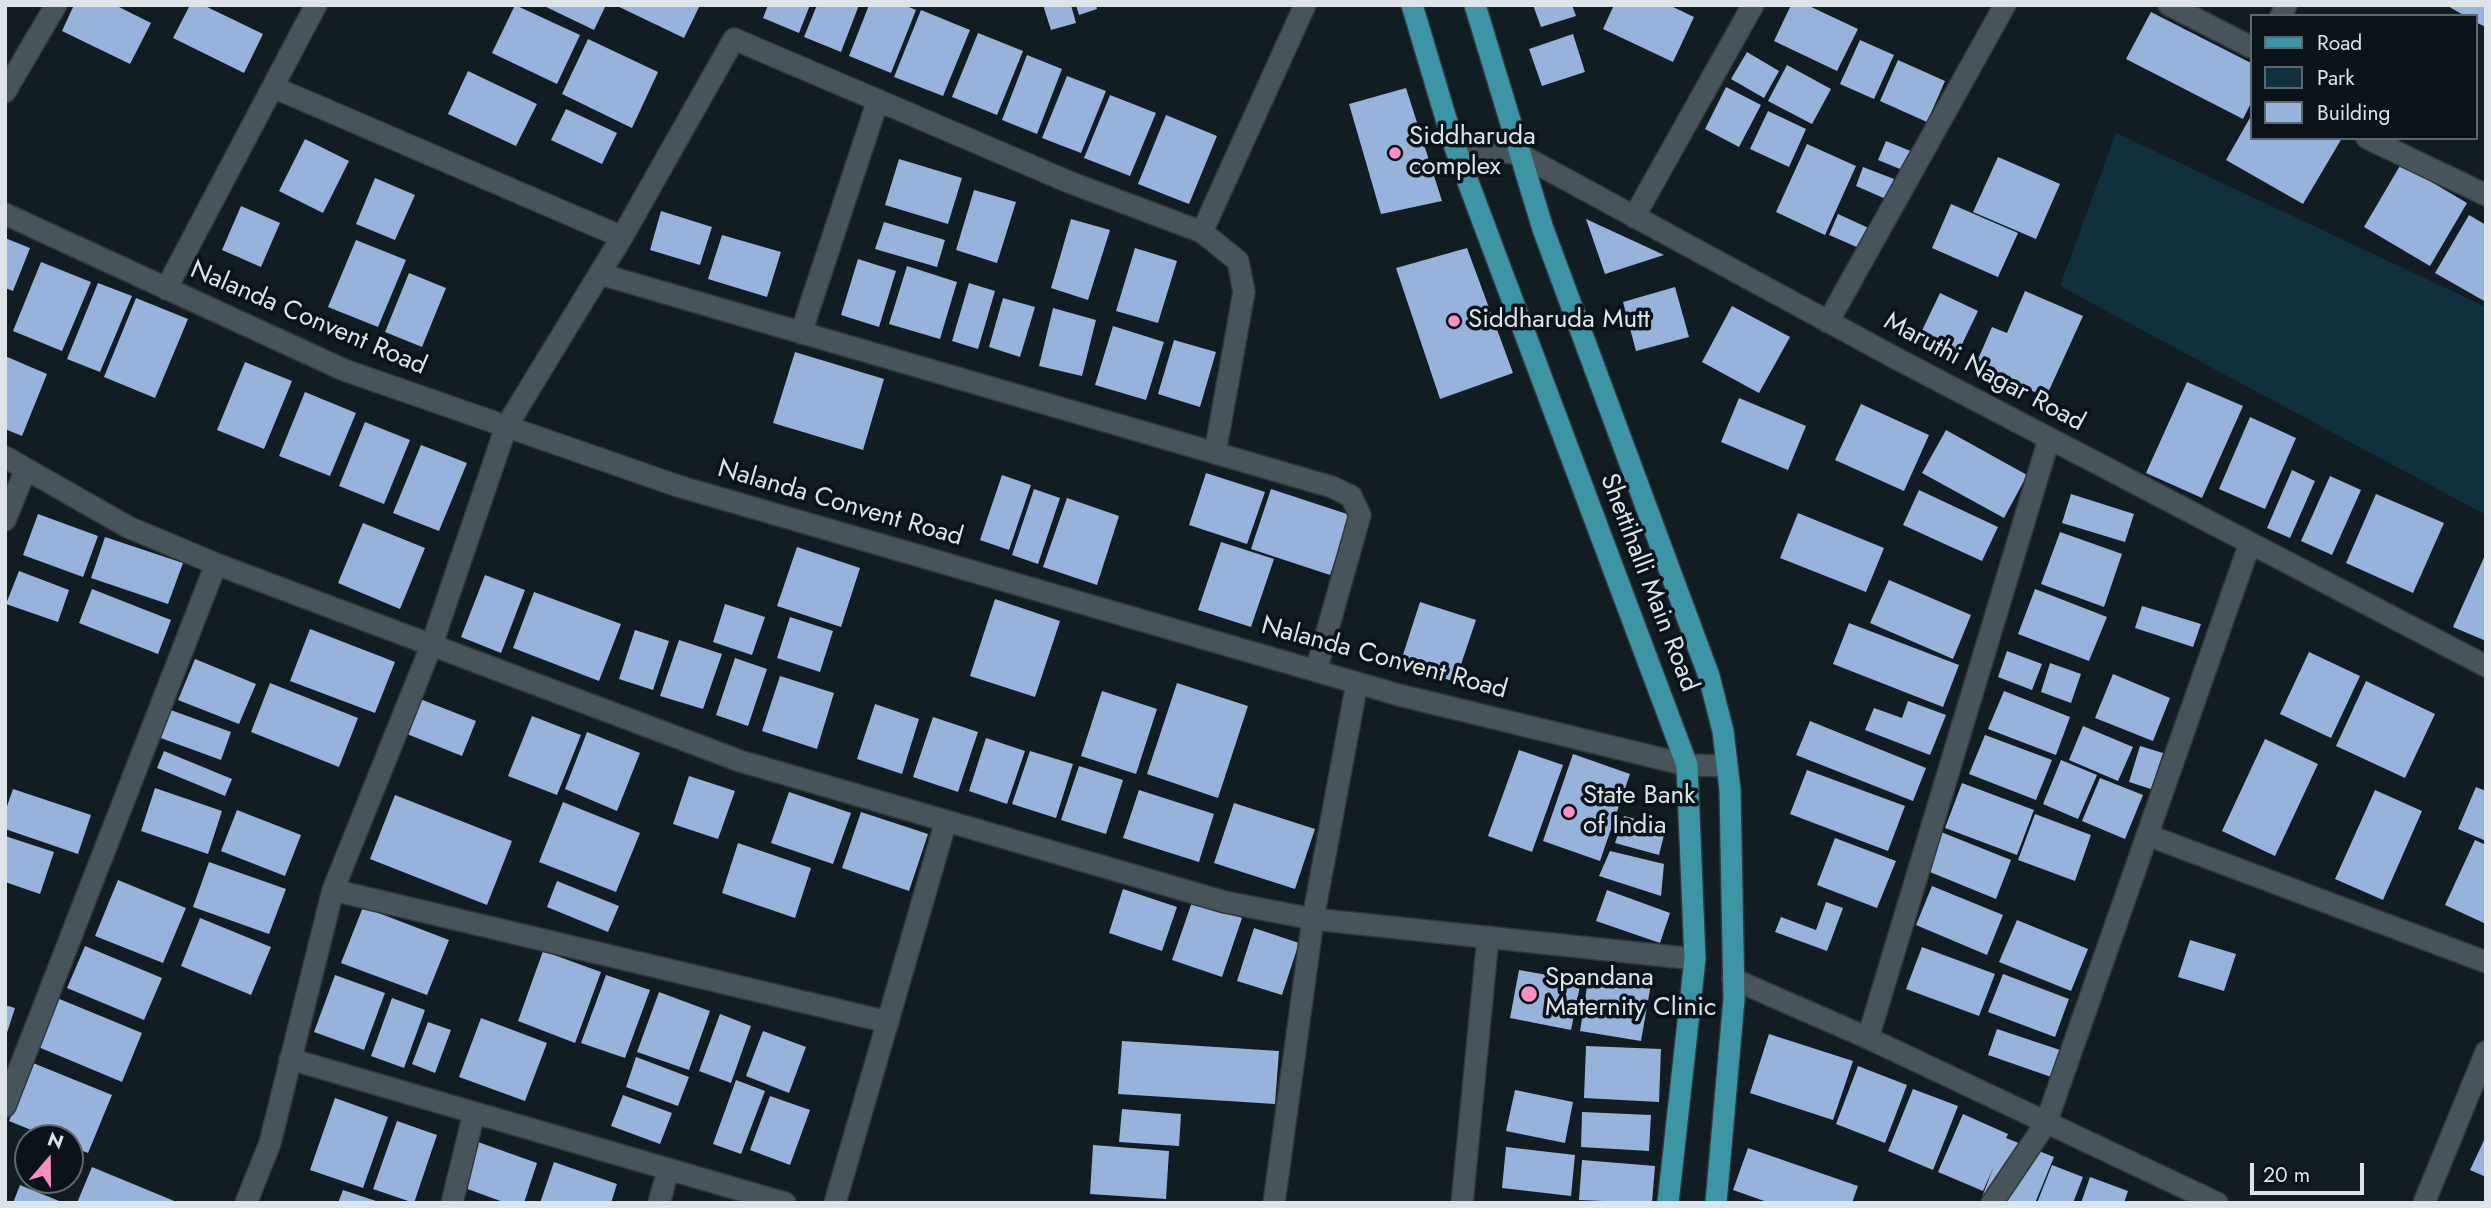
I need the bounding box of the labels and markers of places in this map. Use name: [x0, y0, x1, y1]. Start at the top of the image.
place label: Siddharuda complex: [1409, 122, 1536, 184]
marker: Siddharuda complex: [1387, 145, 1403, 161]
place label: Siddharuda Mutt: [1468, 305, 1650, 337]
marker: Siddharuda Mutt: [1446, 313, 1462, 329]
place label: State Bank of India: [1583, 781, 1696, 842]
marker: State Bank of India: [1561, 804, 1577, 820]
place label: Spandana Maternity Clinic: [1545, 963, 1716, 1024]
marker: Spandana Maternity Clinic: [1519, 984, 1539, 1004]

